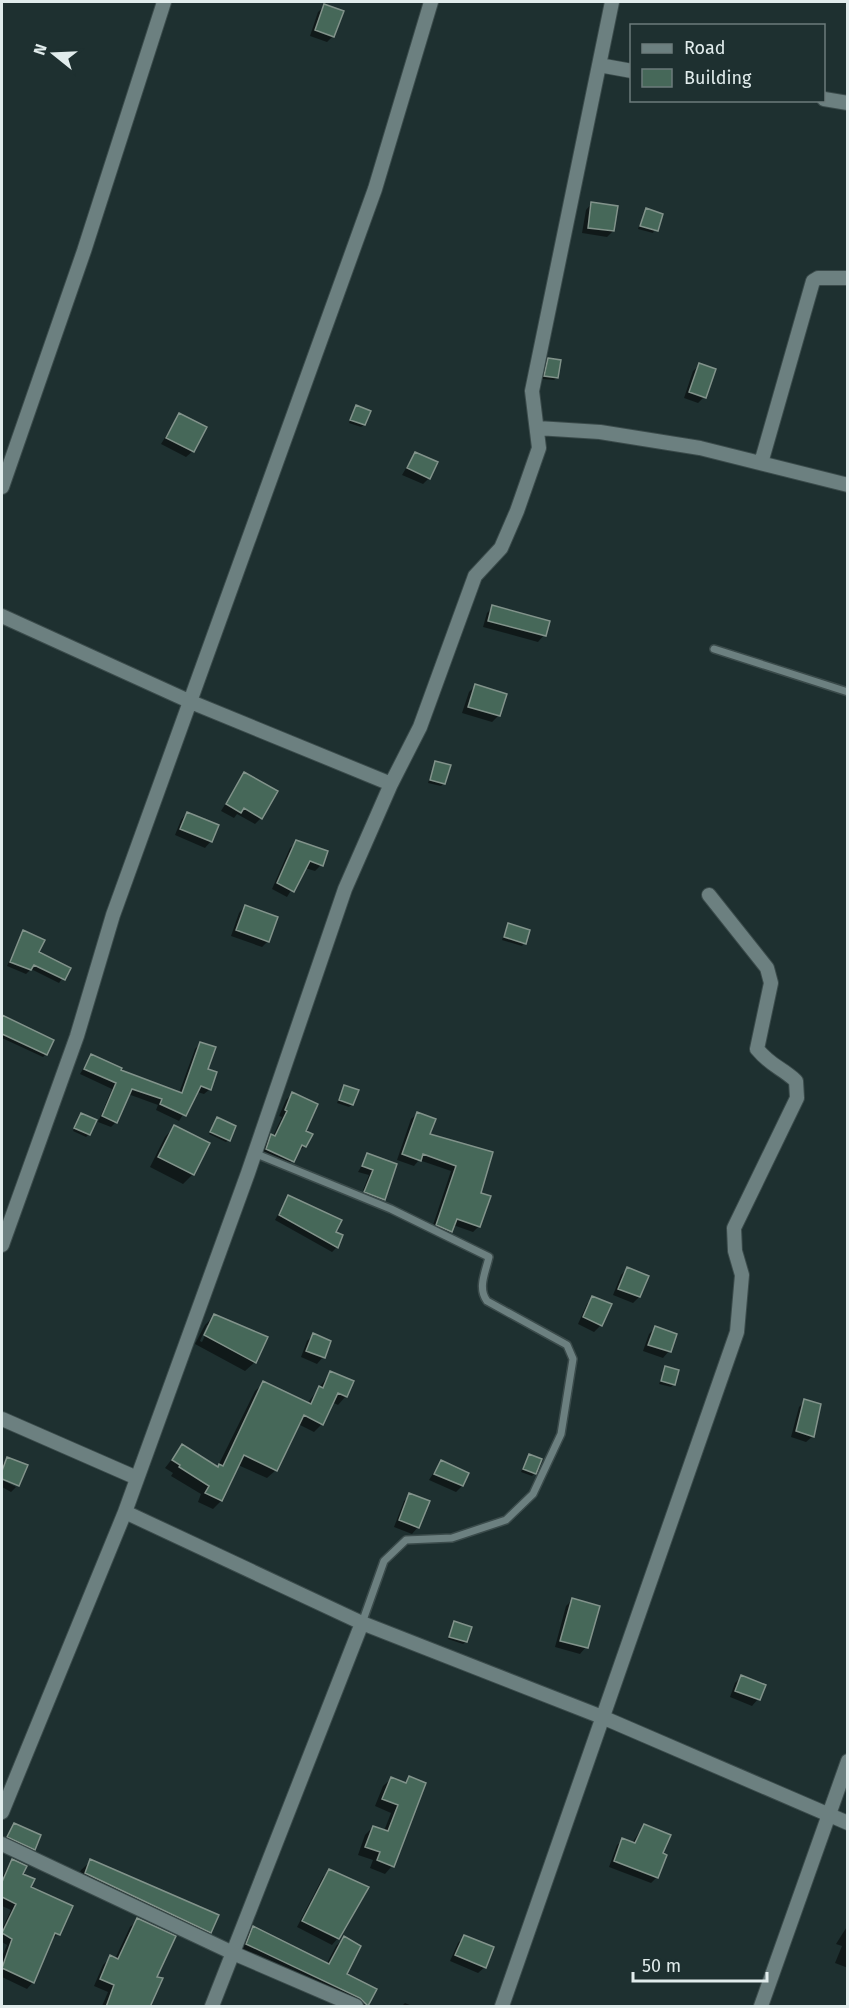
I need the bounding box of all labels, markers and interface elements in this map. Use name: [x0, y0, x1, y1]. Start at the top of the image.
north arrow: [24, 24, 84, 84]
legend: [630, 24, 825, 102]
text: Road: [684, 37, 726, 59]
text: N: [30, 42, 51, 57]
text: Building: [684, 67, 752, 89]
scale bar: [633, 1945, 766, 1983]
text: 50 m: [642, 1955, 681, 1977]

